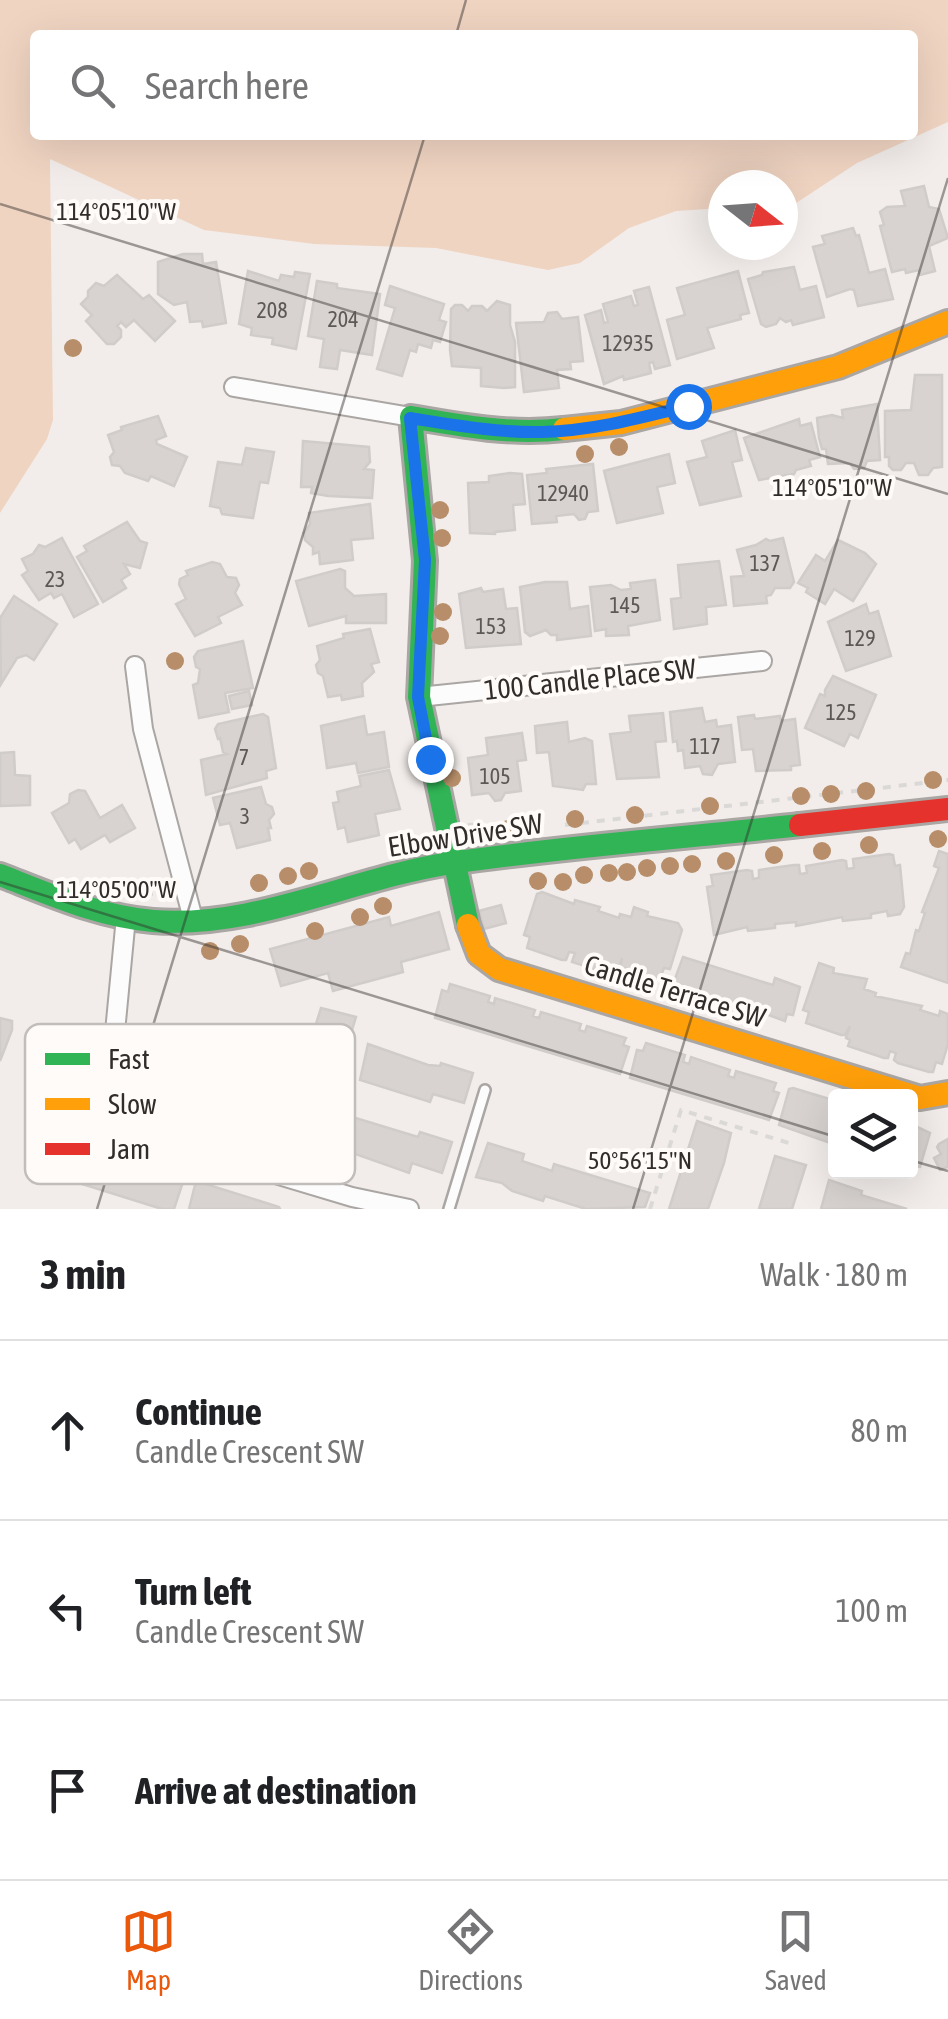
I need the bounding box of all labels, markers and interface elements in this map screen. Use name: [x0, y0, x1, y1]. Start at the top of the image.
search box: [30, 30, 918, 140]
icon: search: [65, 58, 120, 113]
text: Search here: [145, 64, 309, 107]
north arrow: [708, 170, 798, 260]
text: 114°05'10"W: [56, 197, 177, 225]
house number: 208: [256, 297, 288, 323]
house number: 204: [327, 306, 359, 332]
house number: 12935: [602, 330, 654, 356]
route start: [666, 384, 712, 430]
text: 114°05'10"W: [772, 473, 893, 501]
house number: 12940: [537, 480, 589, 506]
house number: 137: [749, 550, 781, 576]
house number: 23: [45, 566, 65, 592]
house number: 145: [609, 592, 641, 618]
house number: 153: [475, 613, 507, 639]
house number: 129: [844, 625, 876, 651]
street label: 100 Candle Place SW: [483, 652, 698, 706]
house number: 125: [825, 699, 857, 725]
house number: 117: [689, 733, 721, 759]
route end: [408, 737, 454, 783]
house number: 7: [239, 744, 249, 770]
house number: 105: [479, 763, 511, 789]
house number: 3: [240, 803, 250, 829]
street label: Elbow Drive SW: [385, 807, 545, 863]
text: 114°05'00"W: [56, 875, 177, 903]
street label: Candle Terrace SW: [581, 948, 770, 1034]
legend: [25, 1024, 355, 1184]
text: Fast: [108, 1043, 150, 1075]
text: Slow: [108, 1088, 157, 1120]
map controls: [828, 1089, 918, 1179]
button: layers: [828, 1089, 918, 1179]
text: Jam: [108, 1133, 150, 1165]
text: 50°56'15"N: [588, 1146, 692, 1174]
text: 3 min: [40, 1250, 126, 1298]
text: Walk · 180 m: [760, 1256, 908, 1293]
text: Continue: [135, 1390, 262, 1433]
icon: ahead: [40, 1403, 95, 1458]
text: 80 m: [850, 1412, 908, 1449]
text: Candle Crescent SW: [135, 1433, 364, 1470]
text: Turn left: [135, 1570, 251, 1613]
icon: left: [40, 1583, 95, 1638]
text: 100 m: [835, 1592, 908, 1629]
text: Candle Crescent SW: [135, 1613, 364, 1650]
icon: arrive: [40, 1763, 95, 1818]
text: Arrive at destination: [135, 1769, 417, 1812]
tab: Map: [121, 1904, 176, 1996]
tab: Directions: [418, 1904, 523, 1996]
tab: Saved: [765, 1904, 827, 1996]

